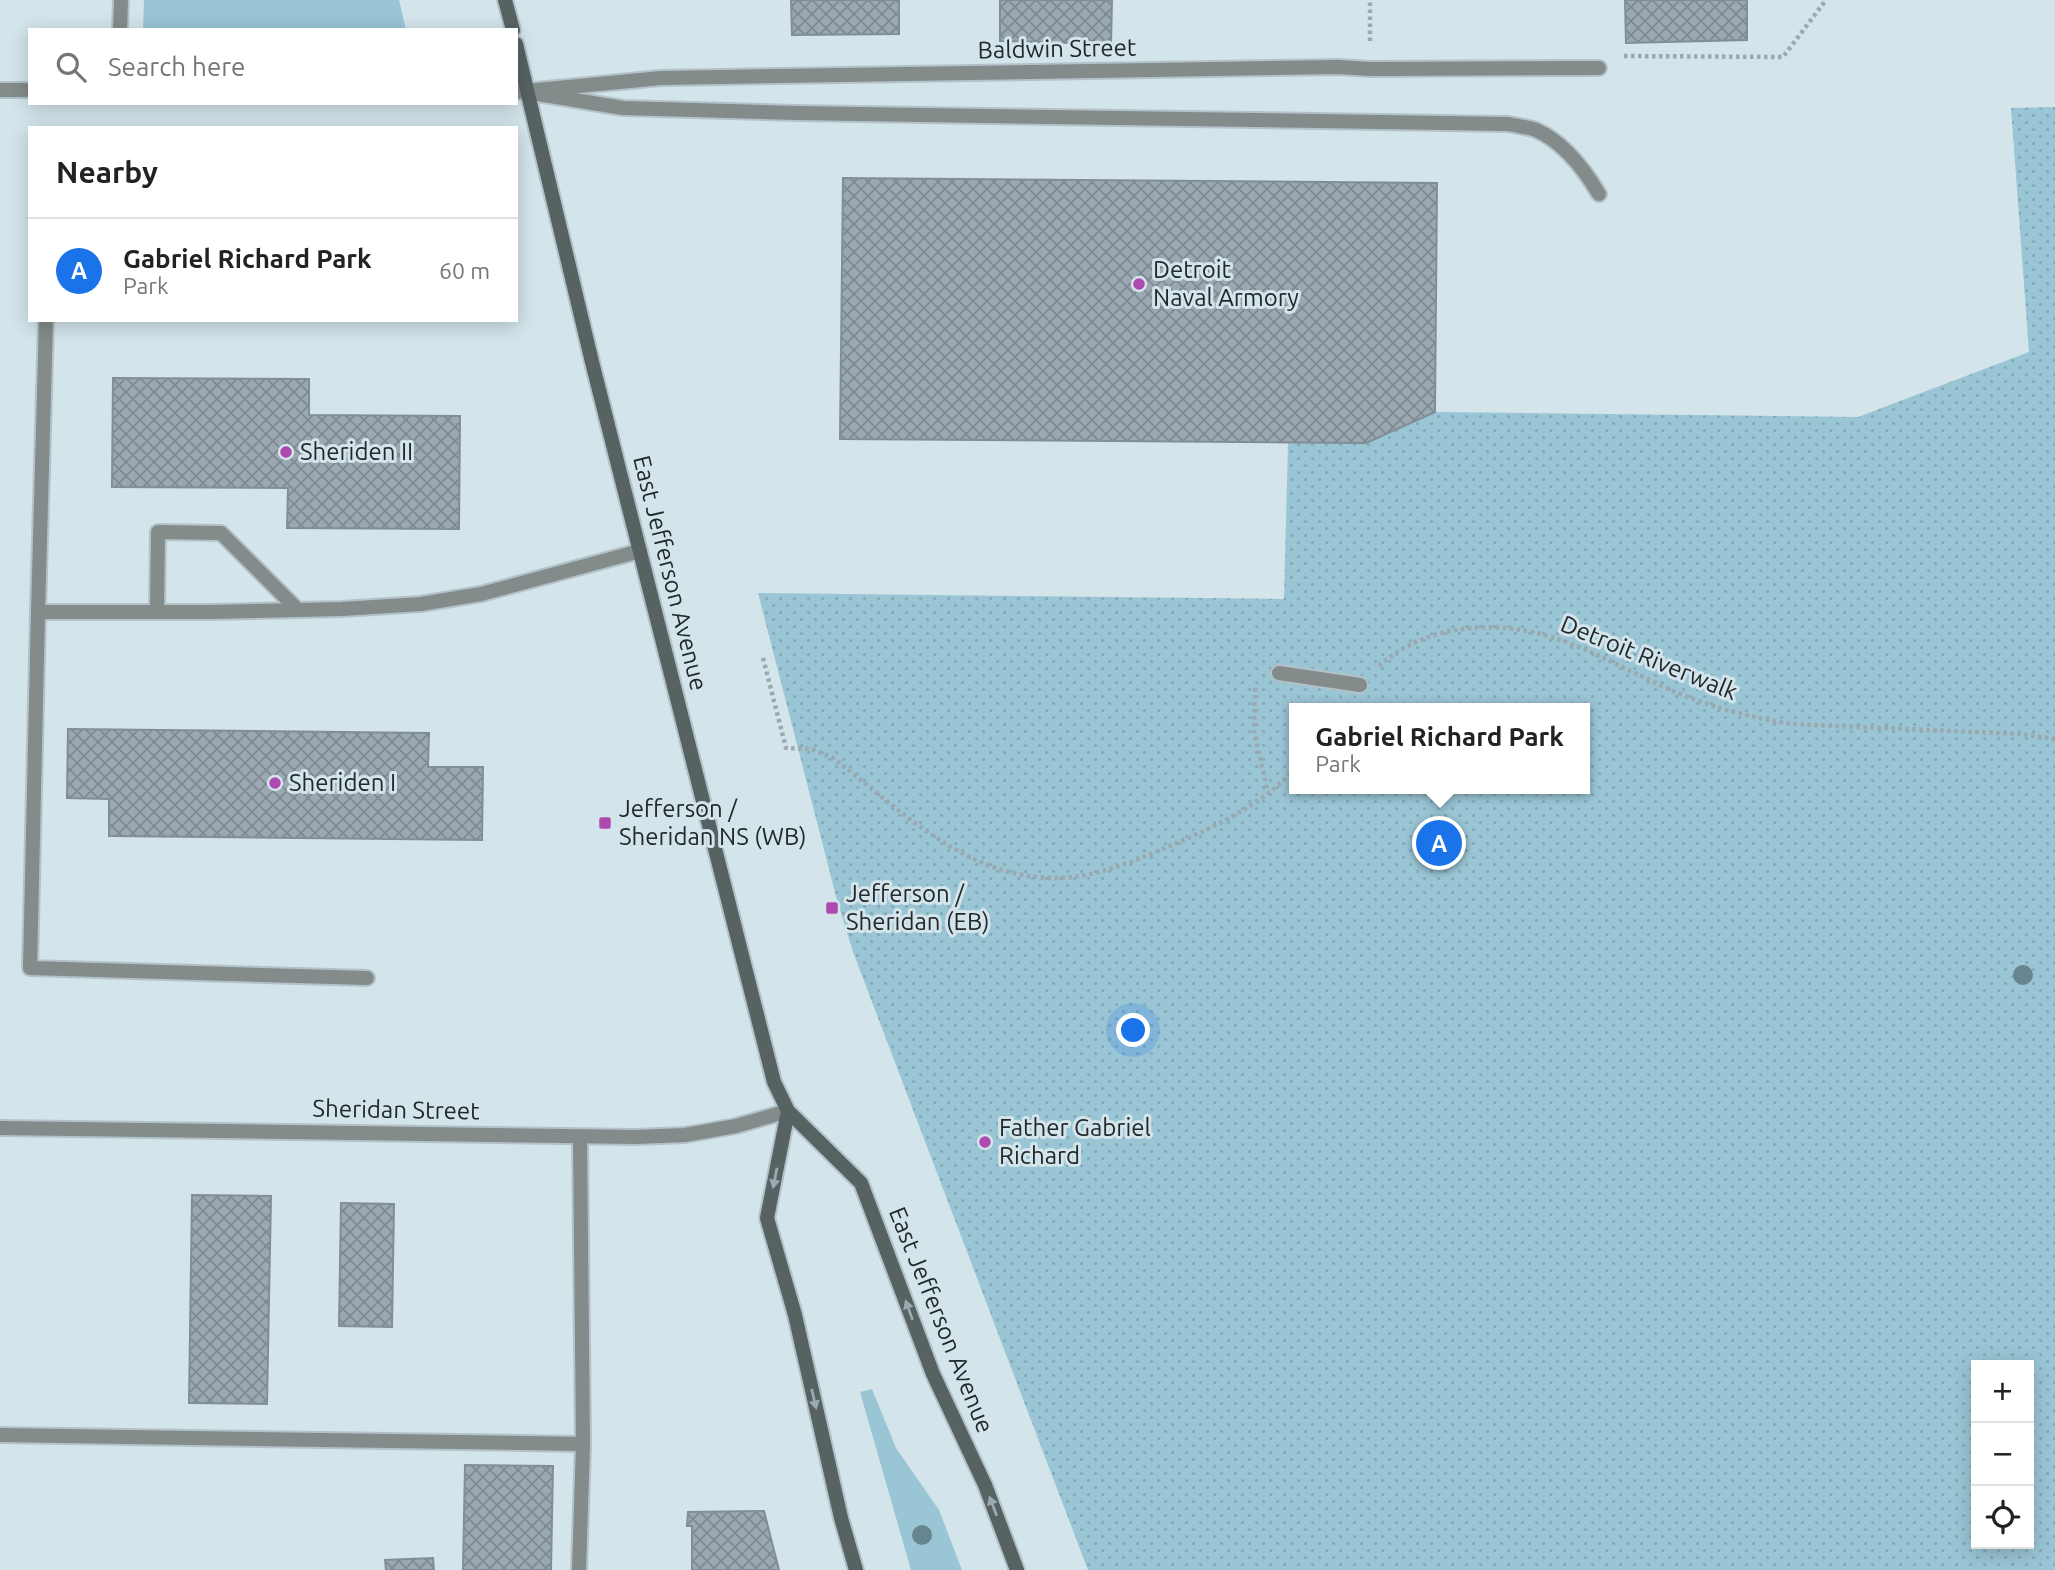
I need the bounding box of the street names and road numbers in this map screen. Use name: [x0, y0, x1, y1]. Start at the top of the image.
street label: Baldwin Street: [977, 34, 1137, 63]
street label: East Jefferson Avenue: [628, 453, 713, 693]
street label: Detroit Riverwalk: [1557, 610, 1741, 705]
street label: Sheridan Street: [312, 1095, 480, 1124]
street label: East Jefferson Avenue: [884, 1203, 999, 1437]

